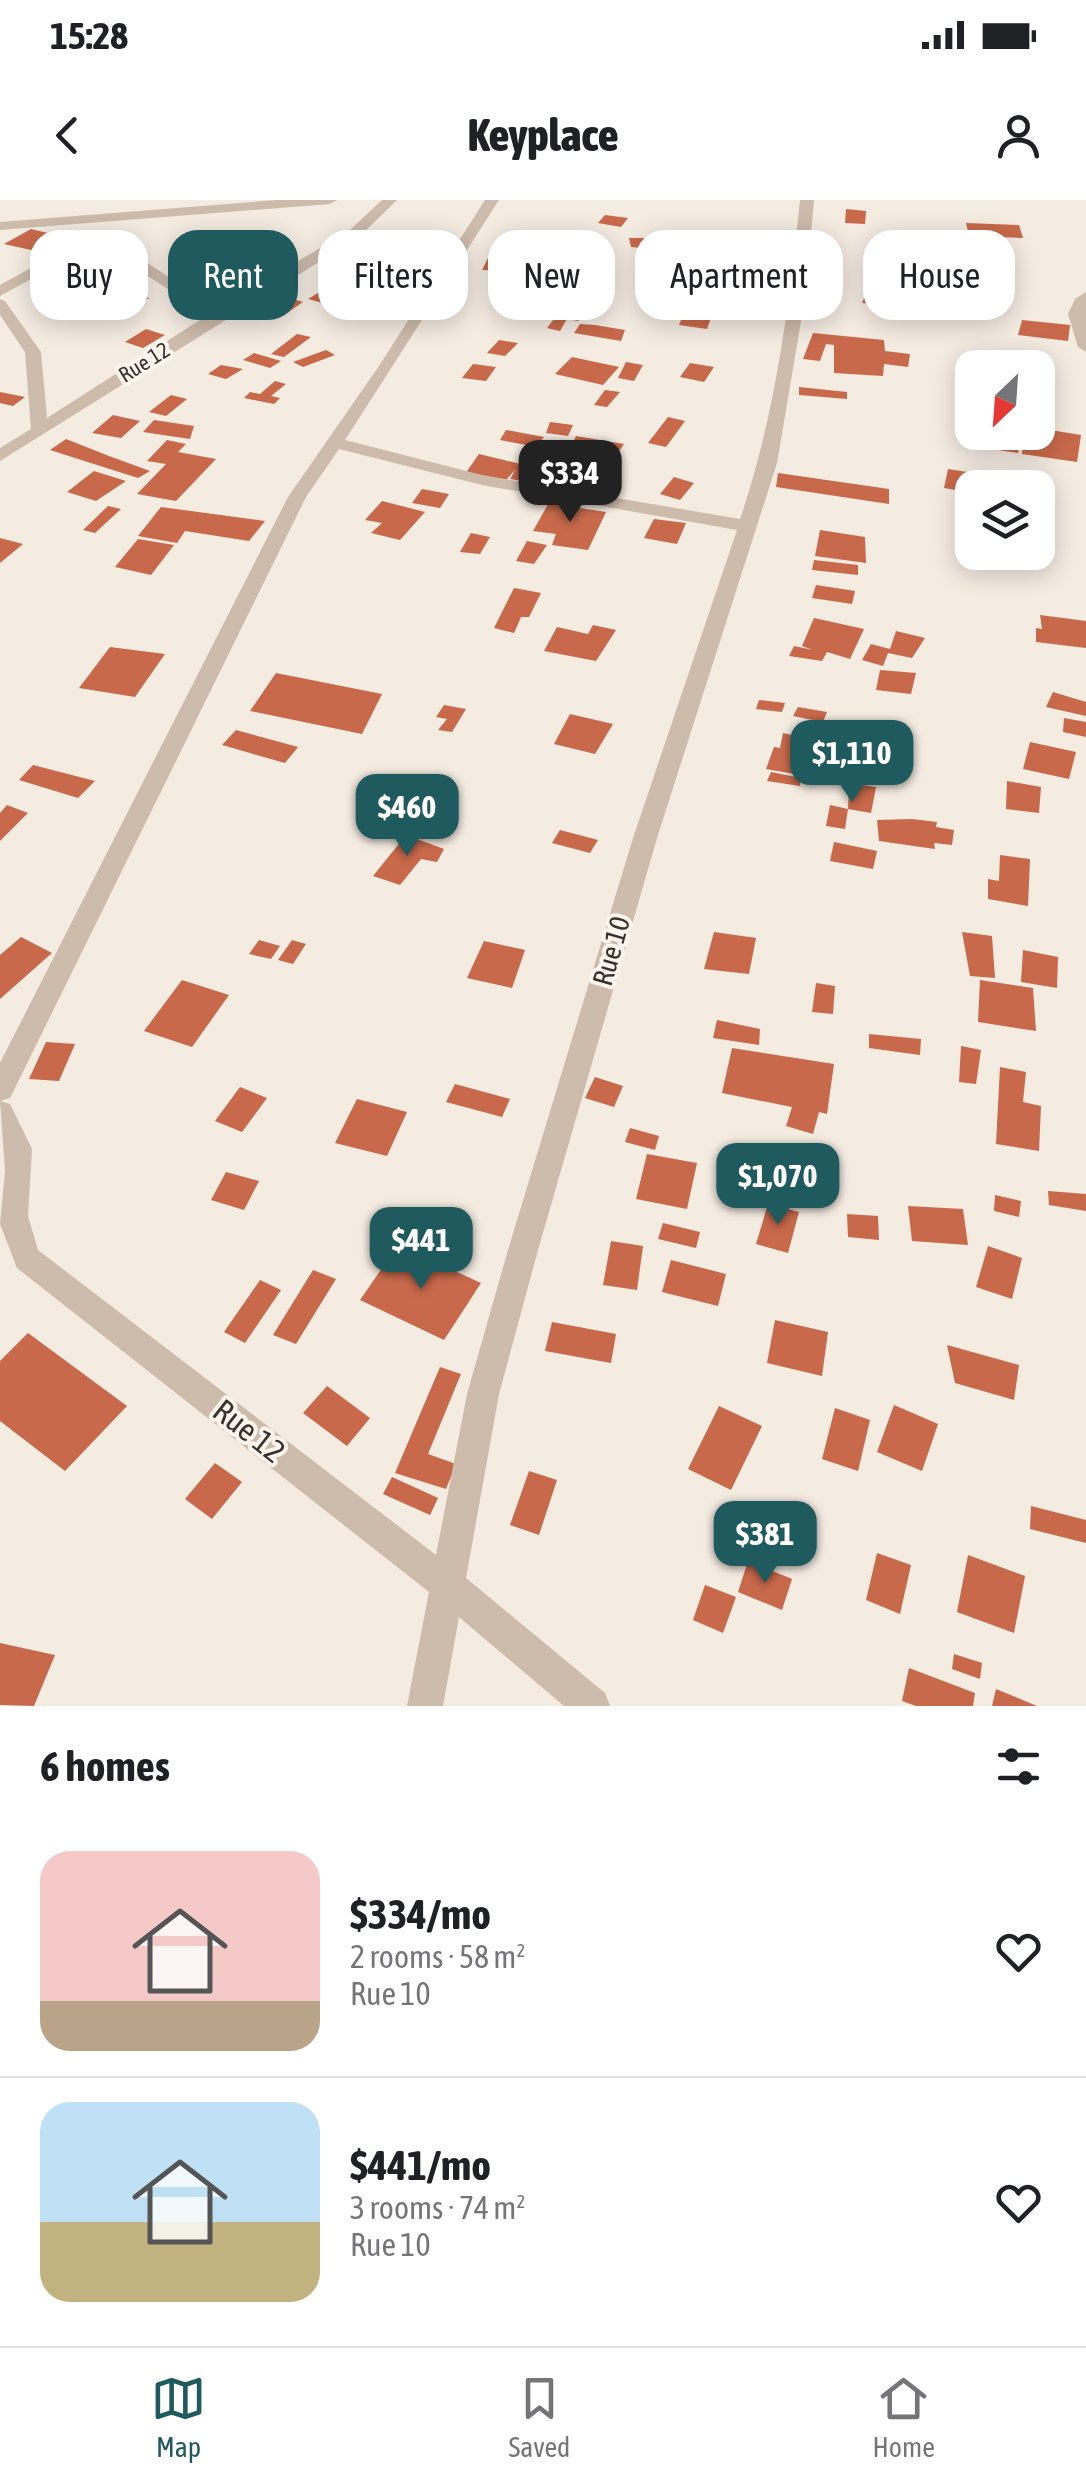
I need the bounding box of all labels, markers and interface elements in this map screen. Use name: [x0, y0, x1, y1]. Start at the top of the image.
text: 15:28: [50, 14, 128, 57]
icon: back: [40, 108, 95, 163]
icon: person: [991, 108, 1046, 163]
text: Keyplace: [468, 109, 618, 161]
chip: Buy: [30, 230, 148, 320]
chip: Rent: [168, 230, 298, 320]
chip: Filters: [318, 230, 468, 320]
chip: New: [488, 230, 615, 320]
chip: Apartment: [635, 230, 843, 320]
chip: House: [863, 230, 1015, 320]
street label: Rue 12: [114, 336, 174, 388]
north arrow: [955, 350, 1055, 450]
map controls: [955, 350, 1055, 570]
pin: $334: [511, 440, 629, 525]
text: $334: [541, 454, 599, 491]
button: layers: [955, 470, 1055, 570]
pin: $1,110: [771, 720, 933, 805]
text: $1,110: [812, 734, 892, 771]
pin: $460: [348, 774, 466, 859]
text: $460: [378, 788, 436, 825]
street label: Rue 10: [586, 913, 636, 989]
pin: $1,070: [697, 1143, 859, 1228]
text: $1,070: [738, 1157, 818, 1194]
pin: $441: [362, 1207, 480, 1292]
text: $441: [392, 1221, 450, 1258]
street label: Rue 12: [206, 1391, 292, 1470]
pin: $381: [706, 1501, 824, 1586]
text: $381: [736, 1515, 794, 1552]
icon: filters: [991, 1739, 1046, 1794]
text: 6 homes: [40, 1742, 170, 1790]
text: $334/mo: [350, 1890, 491, 1938]
icon: home: [120, 1891, 240, 2011]
icon: heart: [991, 1924, 1046, 1979]
text: 2 rooms · 58 m²: [350, 1938, 525, 1975]
text: Rue 10: [350, 1975, 430, 2012]
text: $441/mo: [350, 2141, 491, 2189]
icon: home: [120, 2142, 240, 2262]
icon: heart: [991, 2175, 1046, 2230]
text: 3 rooms · 74 m²: [350, 2189, 525, 2226]
text: Rue 10: [350, 2226, 430, 2263]
tab: Map: [151, 2371, 206, 2463]
tab: Saved: [508, 2371, 570, 2463]
tab: Home: [873, 2371, 935, 2463]

